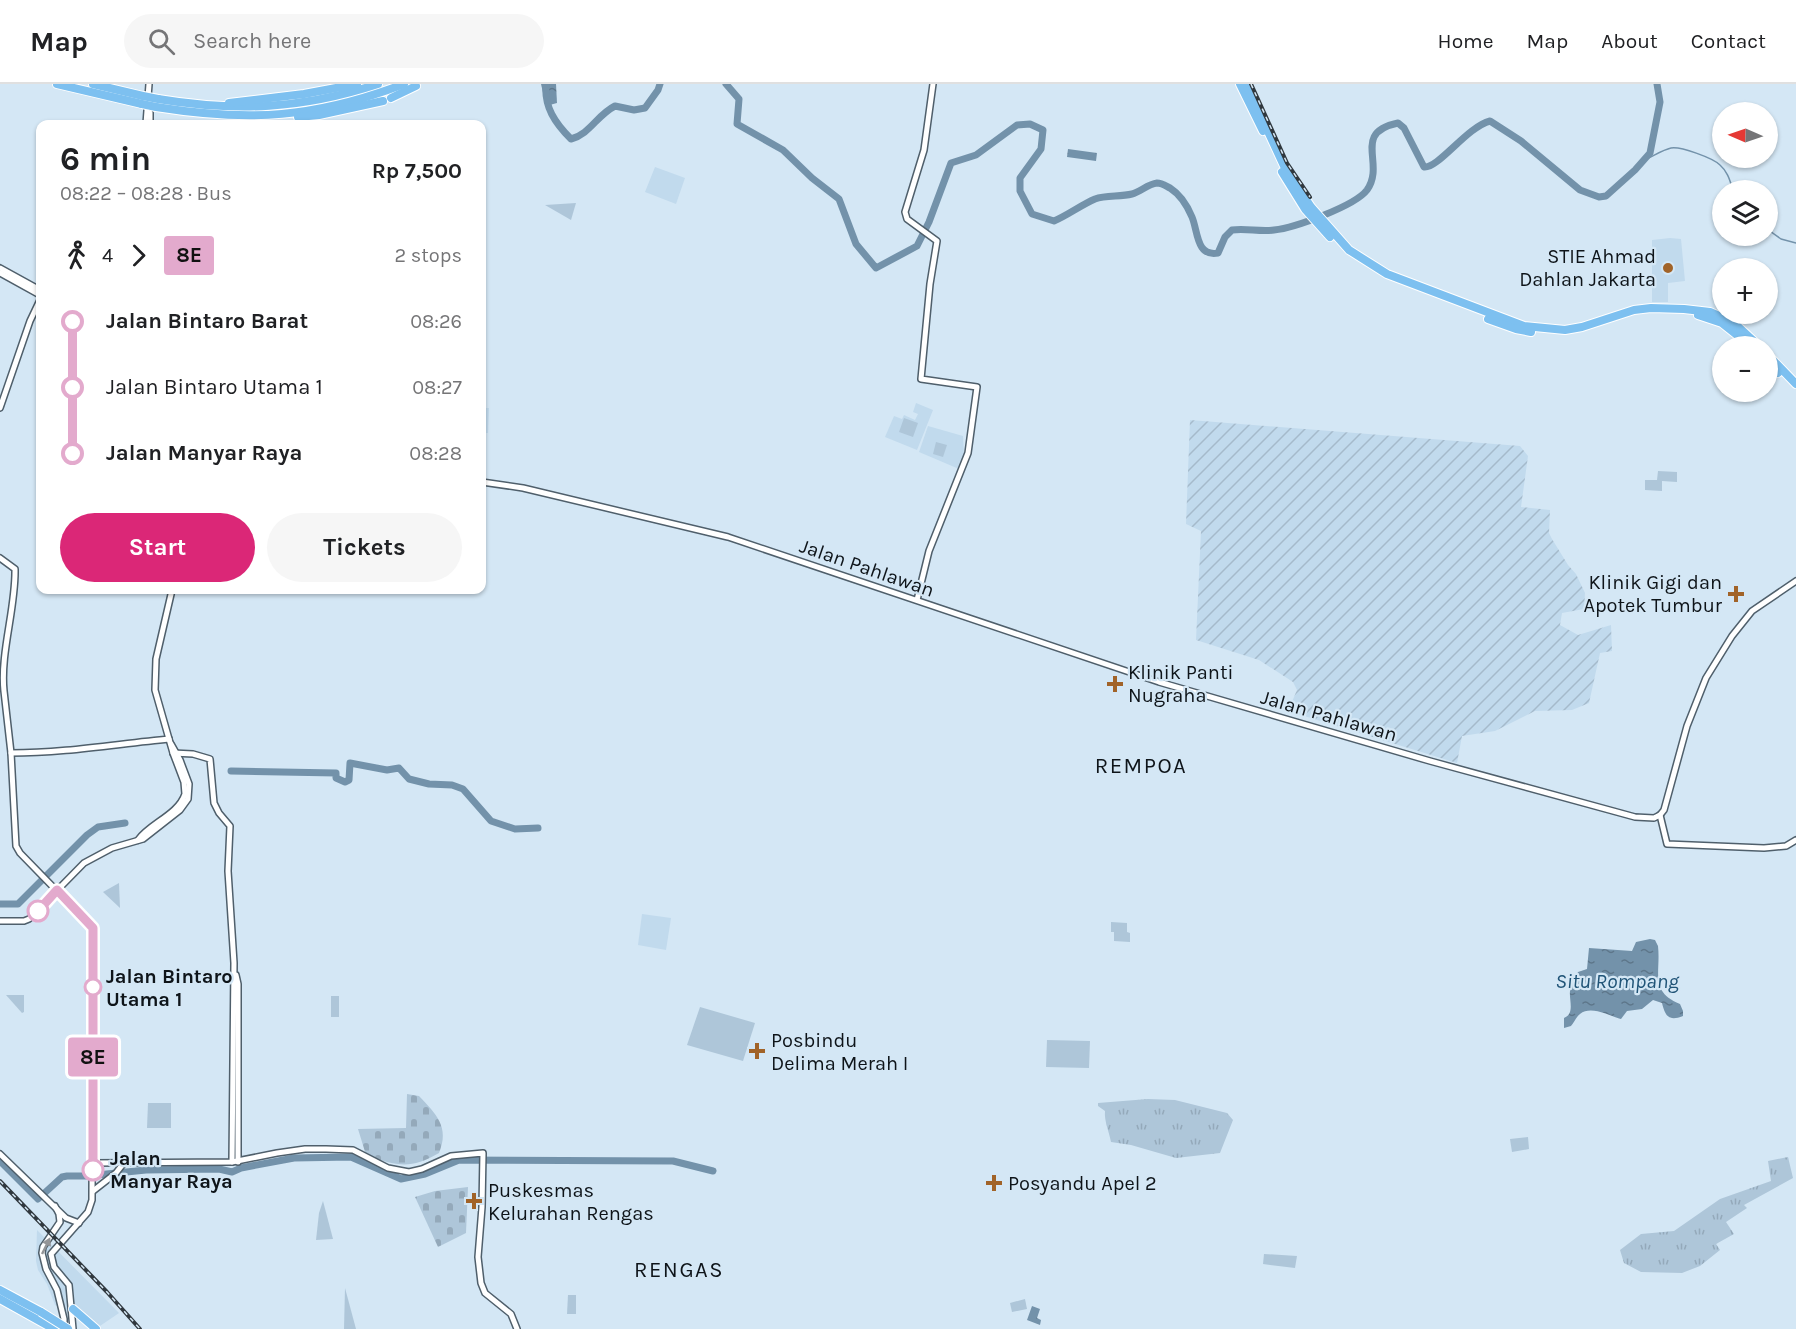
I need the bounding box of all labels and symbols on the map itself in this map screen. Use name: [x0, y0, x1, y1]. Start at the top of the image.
north arrow: [1712, 102, 1778, 168]
place label: STIE Ahmad Dahlan Jakarta: [1519, 245, 1656, 291]
marker: STIE Ahmad Dahlan Jakarta: [1661, 261, 1675, 275]
street label: Jalan Pahlawan: [797, 534, 937, 602]
place label: Klinik Gigi dan Apotek Tumbur: [1583, 571, 1723, 617]
marker: Klinik Gigi dan Apotek Tumbur: [1727, 585, 1745, 603]
place label: Klinik Panti Nugraha: [1128, 661, 1233, 707]
marker: Klinik Panti Nugraha: [1106, 675, 1124, 693]
street label: Jalan Pahlawan: [1258, 686, 1400, 746]
district label: REMPOA: [1095, 753, 1187, 779]
unlabelled marker: [27, 900, 49, 922]
place label: Jalan Bintaro Utama 1: [106, 965, 233, 1011]
water label: Situ Rompang: [1555, 969, 1680, 993]
marker: Jalan Bintaro Utama 1: [84, 978, 102, 996]
place label: Posbindu Delima Merah I: [771, 1029, 908, 1075]
line badge: 8E: [66, 1038, 120, 1076]
marker: Posbindu Delima Merah I: [748, 1042, 766, 1060]
place label: Jalan Manyar Raya: [110, 1147, 233, 1193]
marker: Jalan Manyar Raya: [82, 1159, 104, 1181]
place label: Posyandu Apel 2: [1008, 1172, 1157, 1195]
marker: Posyandu Apel 2: [985, 1174, 1003, 1192]
place label: Puskesmas Kelurahan Rengas: [488, 1179, 654, 1225]
marker: Puskesmas Kelurahan Rengas: [465, 1192, 483, 1210]
one-way arrow: [41, 1237, 51, 1255]
district label: RENGAS: [634, 1257, 724, 1283]

